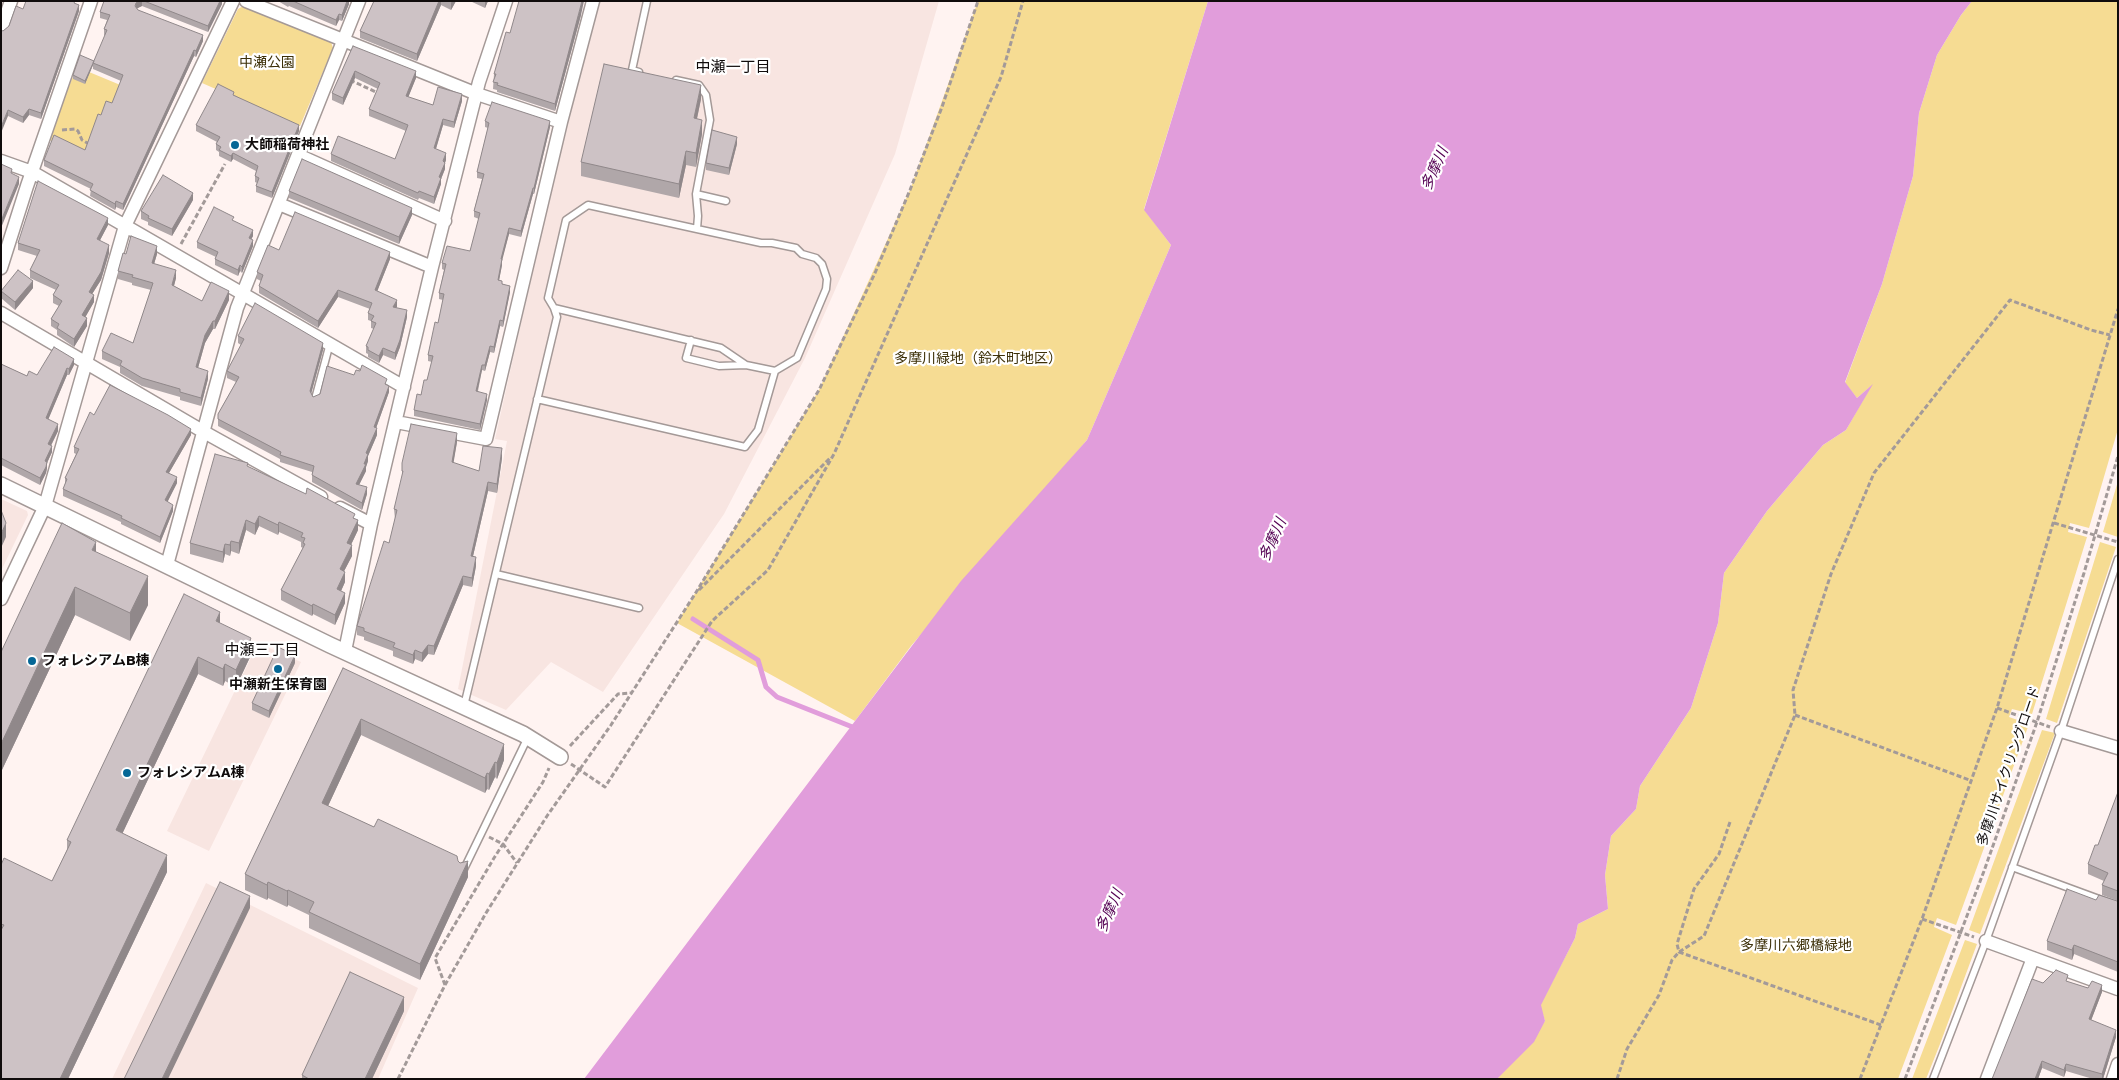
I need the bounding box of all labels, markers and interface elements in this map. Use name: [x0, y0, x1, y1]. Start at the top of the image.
park label: 中瀬公園: [239, 55, 295, 71]
district label: 中瀬一丁目: [696, 59, 770, 77]
place label: 大師稲荷神社: [245, 137, 329, 153]
marker: 大師稲荷神社: [229, 139, 241, 151]
water label: 多摩川: [1418, 145, 1452, 193]
park label: 多摩川緑地（鈴木町地区）: [894, 351, 1062, 367]
water label: 多摩川: [1256, 516, 1290, 564]
district label: 中瀬三丁目: [225, 642, 299, 660]
place label: フォレシアムB棟: [42, 653, 150, 669]
marker: フォレシアムB棟: [26, 655, 38, 667]
marker: 中瀬新生保育園: [272, 663, 284, 675]
place label: 中瀬新生保育園: [229, 677, 327, 693]
street label: 多摩川サイクリングロード: [1974, 684, 2044, 848]
place label: フォレシアムA棟: [137, 765, 244, 781]
marker: フォレシアムA棟: [121, 767, 133, 779]
water label: 多摩川: [1093, 887, 1127, 935]
park label: 多摩川六郷橋緑地: [1740, 938, 1852, 954]

